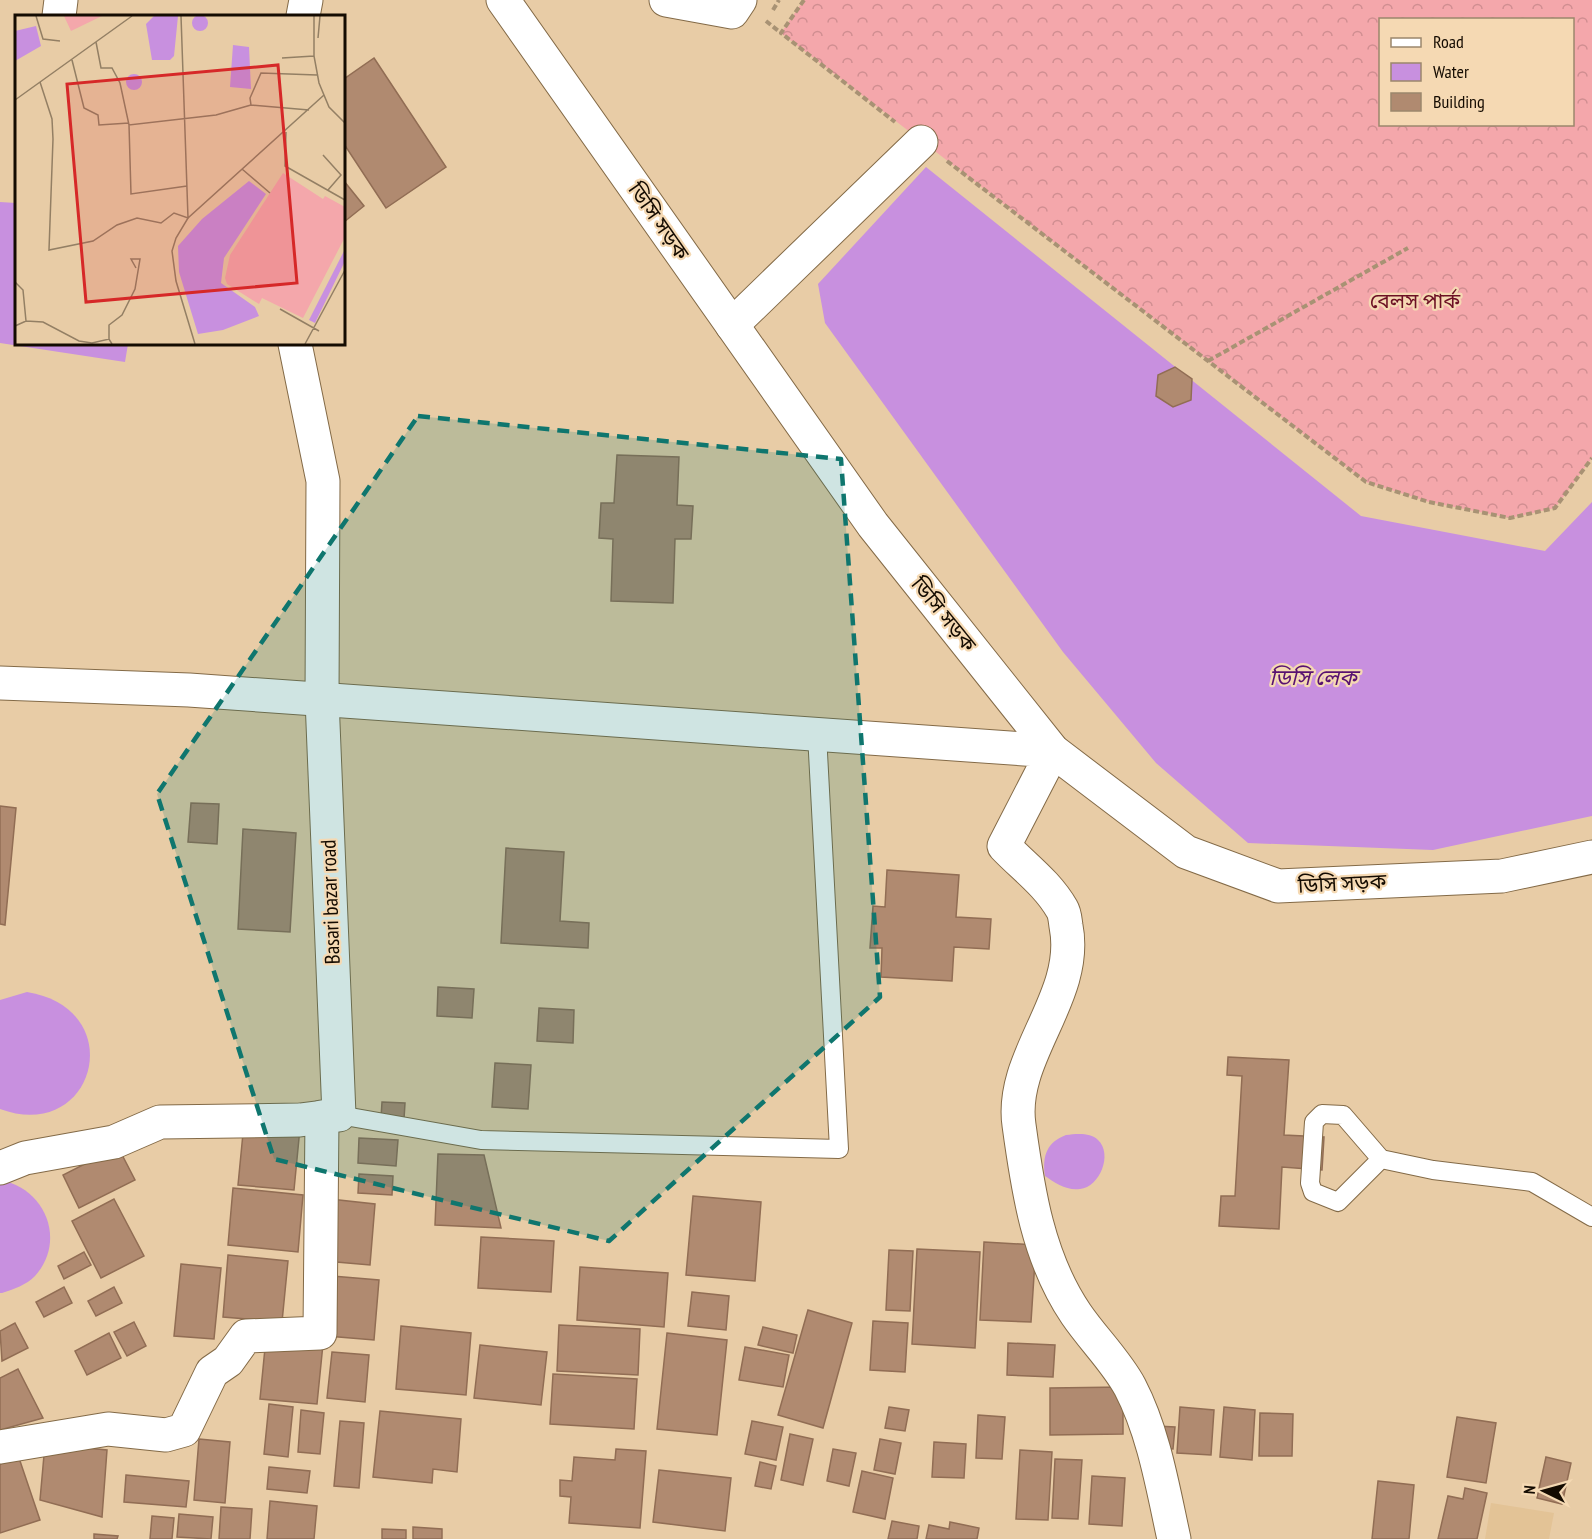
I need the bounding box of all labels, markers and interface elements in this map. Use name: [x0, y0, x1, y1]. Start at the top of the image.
inset map: [15, 15, 345, 345]
legend: [1379, 18, 1574, 126]
text: Road: [1433, 30, 1464, 53]
text: Water: [1433, 60, 1469, 83]
text: Building: [1433, 90, 1485, 113]
street label: ডিসি সড়ক: [622, 176, 696, 266]
park label: বেলস পার্ক: [1370, 287, 1461, 314]
street label: ডিসি সড়ক: [905, 570, 983, 658]
water label: ডিসি লেক: [1269, 663, 1361, 691]
street label: Basari bazar road: [314, 839, 346, 965]
street label: ডিসি সড়ক: [1296, 867, 1388, 899]
north arrow: [1514, 1461, 1574, 1521]
text: N: [1519, 1485, 1539, 1495]

